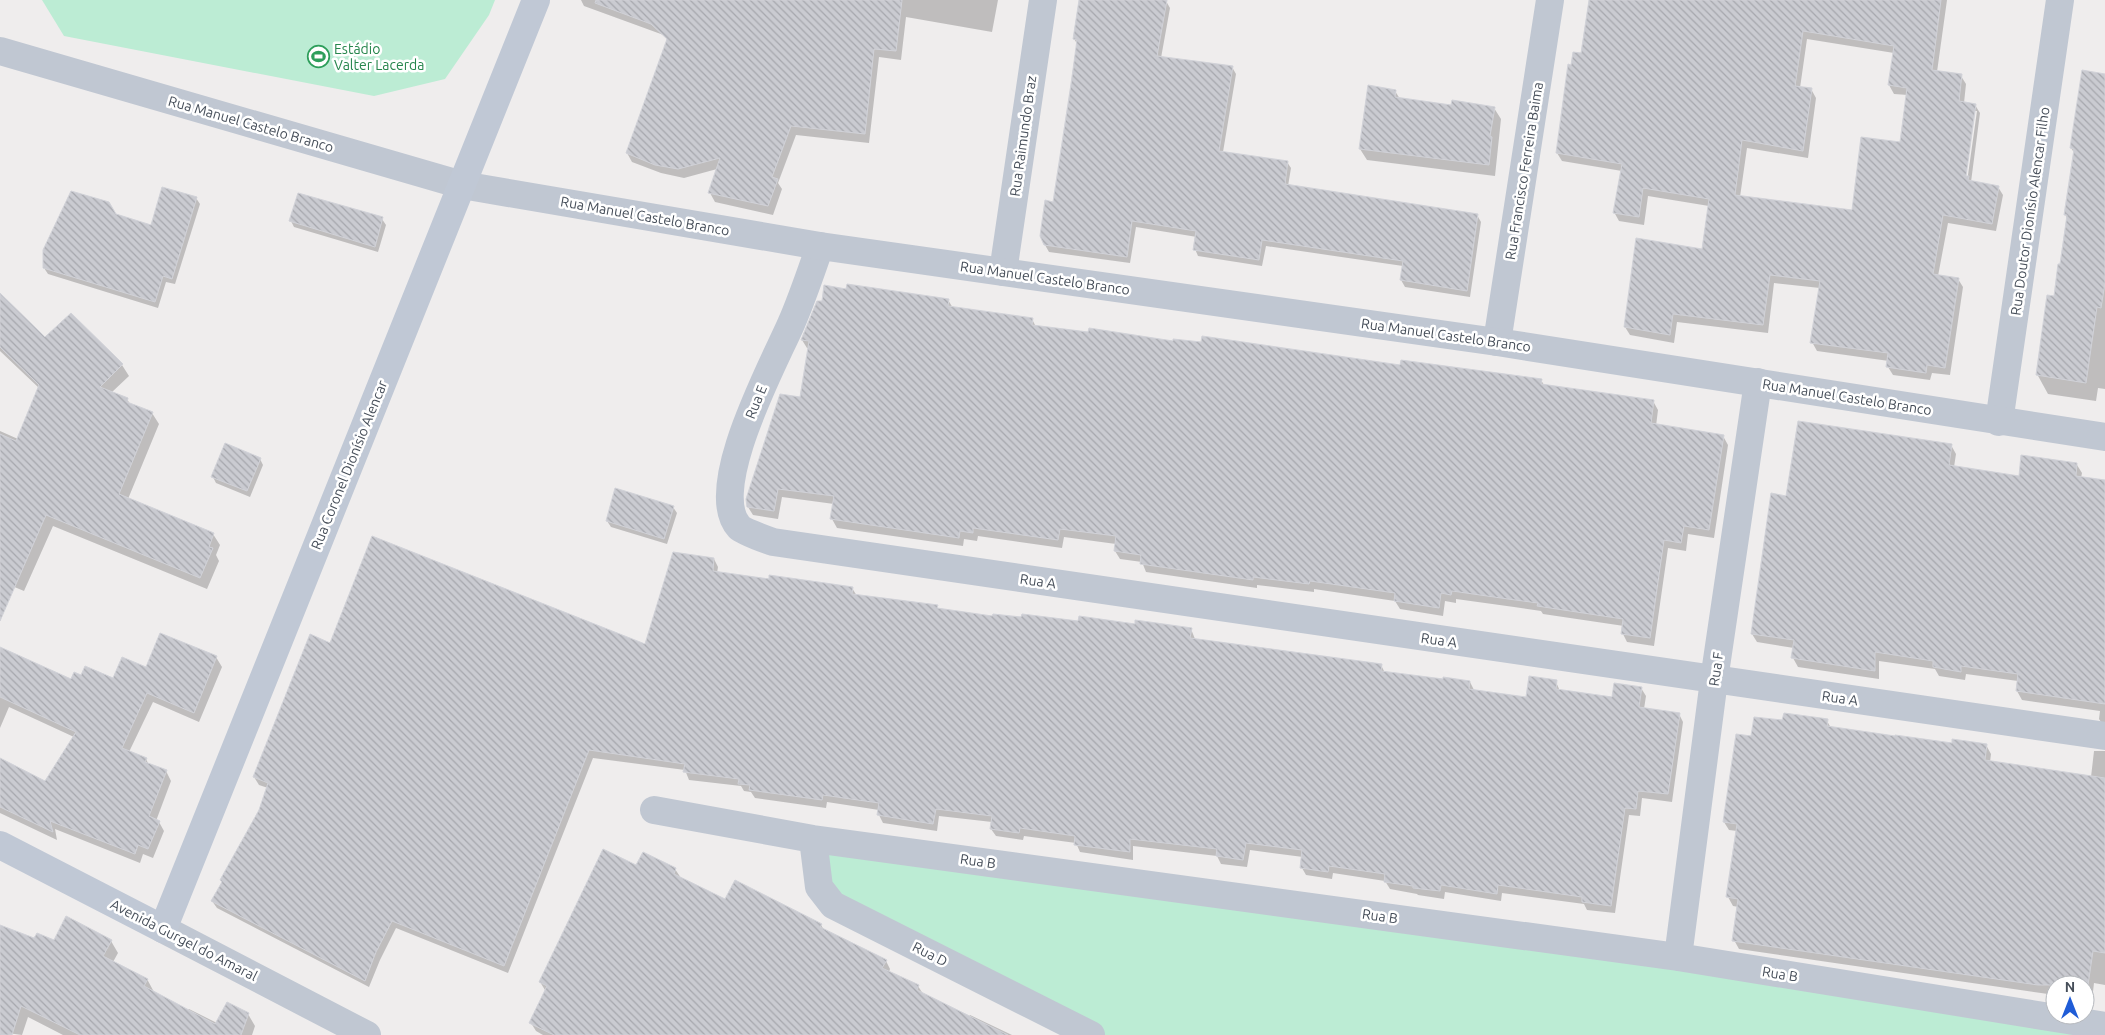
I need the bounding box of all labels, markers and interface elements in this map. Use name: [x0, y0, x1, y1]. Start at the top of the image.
place label: Estádio Valter Lacerda: [334, 41, 424, 73]
sports icon: Estádio Valter Lacerda: [306, 45, 330, 69]
street label: Rua Raimundo Braz: [1007, 75, 1039, 197]
street label: Rua Francisco Ferreira Baima: [1502, 81, 1546, 261]
street label: Rua Manuel Castelo Branco: [166, 93, 336, 155]
street label: Rua Doutor Dionísio Alencar Filho: [2007, 106, 2053, 316]
street label: Rua Manuel Castelo Branco: [559, 193, 731, 239]
street label: Rua Manuel Castelo Branco: [959, 258, 1131, 298]
street label: Rua Manuel Castelo Branco: [1360, 315, 1532, 355]
street label: Rua Manuel Castelo Branco: [1761, 376, 1933, 418]
street label: Rua Coronel Dionísio Alencar: [308, 377, 391, 552]
street label: Rua E: [742, 383, 770, 421]
street label: Rua A: [1019, 571, 1057, 591]
street label: Rua A: [1420, 630, 1458, 650]
street label: Rua F: [1706, 651, 1726, 687]
street label: Rua A: [1821, 688, 1859, 708]
street label: Rua B: [959, 851, 997, 871]
street label: Avenida Gurgel do Amaral: [108, 896, 260, 984]
street label: Rua B: [1361, 906, 1399, 926]
street label: Rua D: [910, 938, 950, 970]
street label: Rua B: [1761, 963, 1799, 985]
north arrow: [2045, 975, 2095, 1025]
text: N: [2065, 979, 2075, 995]

